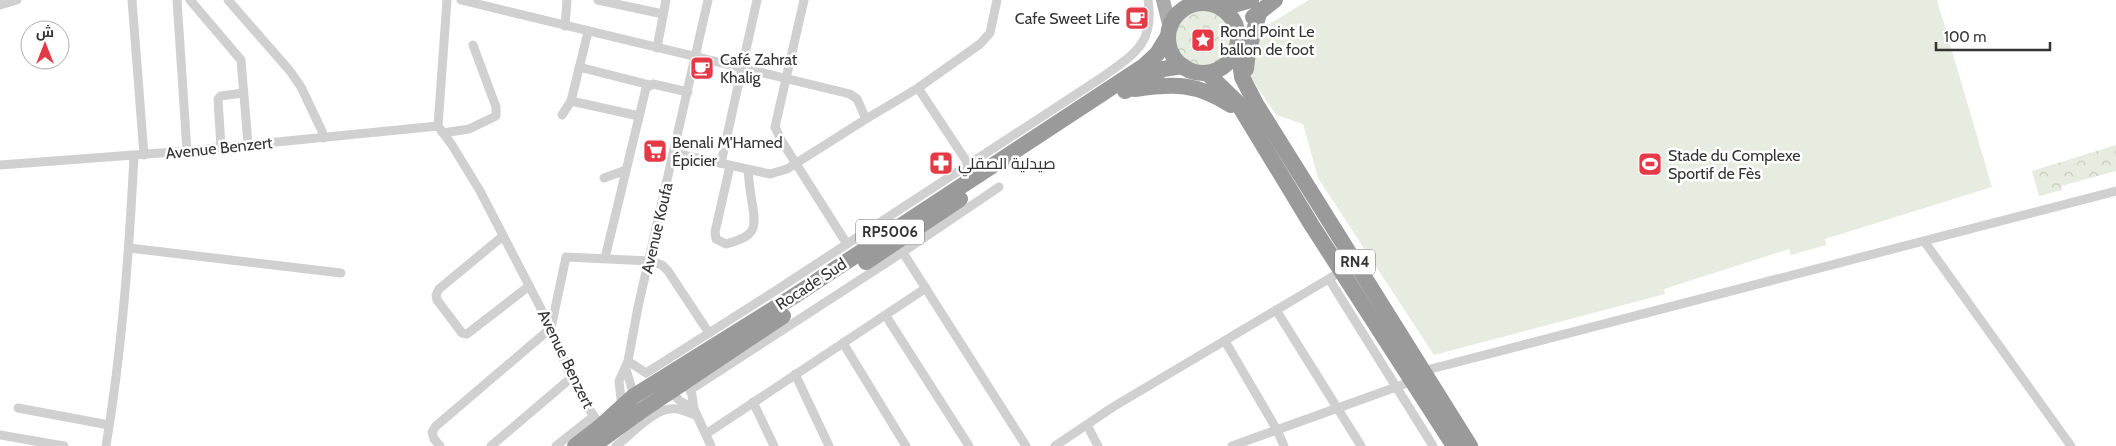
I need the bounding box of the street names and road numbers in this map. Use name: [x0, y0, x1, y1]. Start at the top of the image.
street label: Avenue Benzert: [165, 133, 274, 163]
street label: Avenue Koufa: [637, 180, 677, 275]
road number: RP5006: [856, 220, 924, 244]
road number: RN4: [1335, 250, 1375, 274]
street label: Rocade Sud: [772, 254, 850, 314]
street label: Avenue Benzert: [534, 307, 598, 412]

